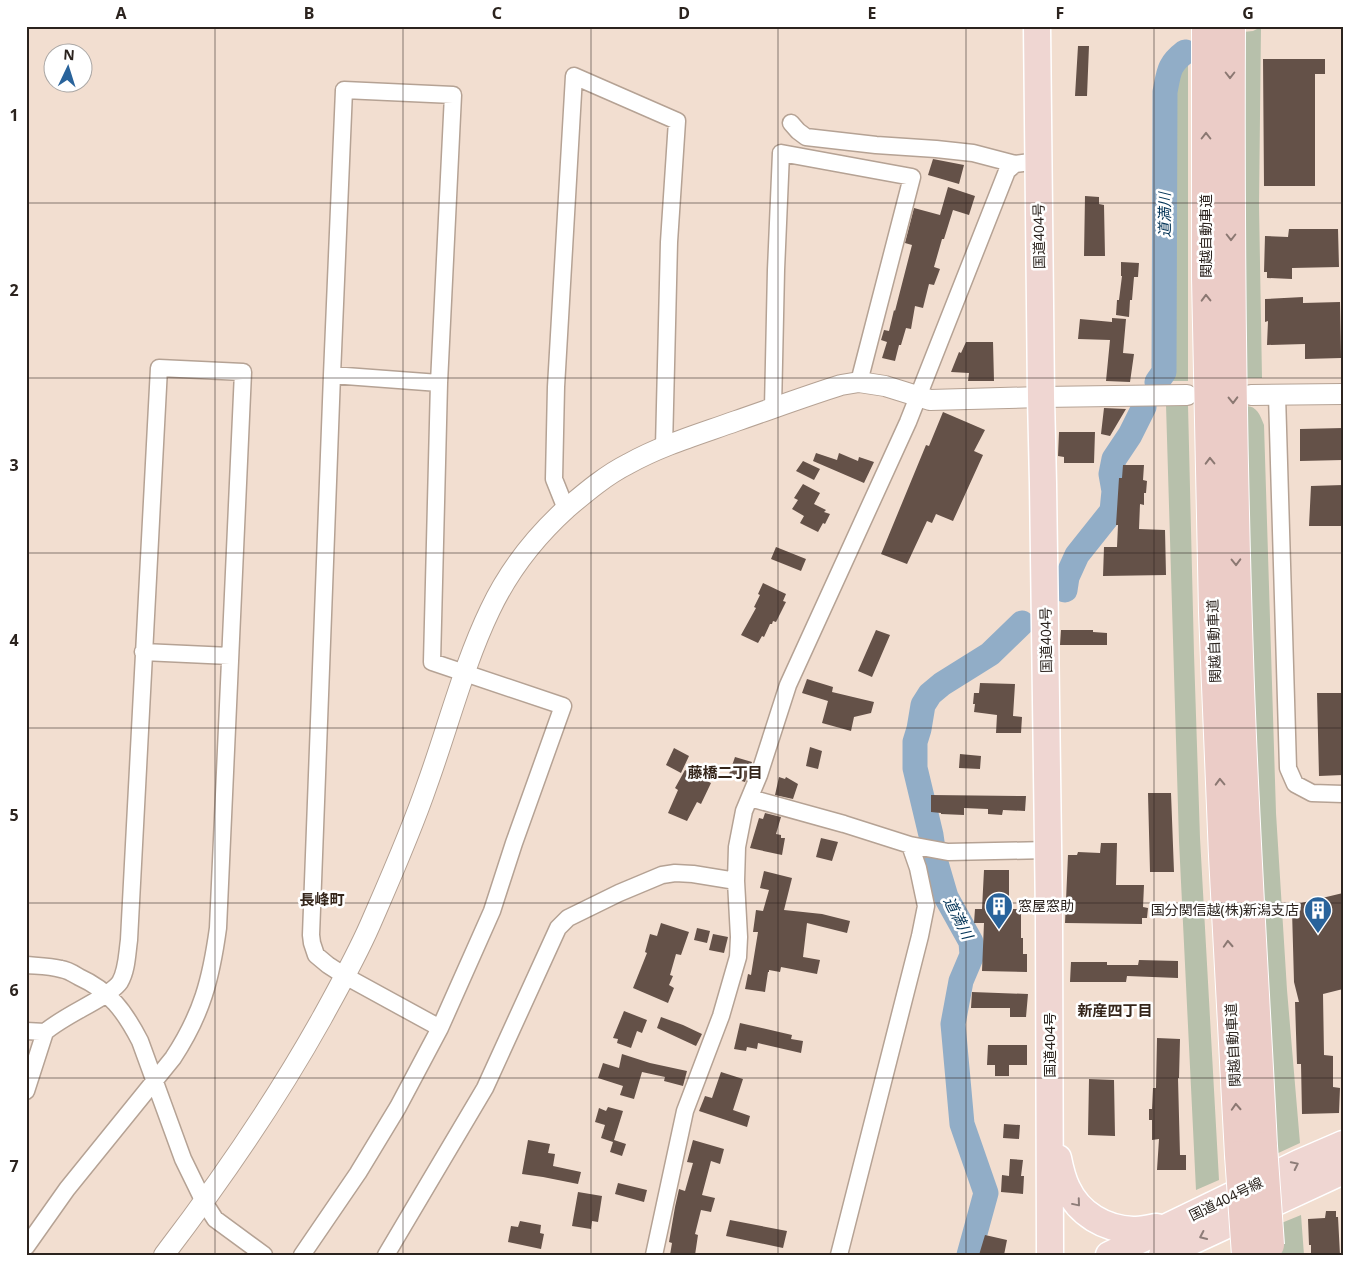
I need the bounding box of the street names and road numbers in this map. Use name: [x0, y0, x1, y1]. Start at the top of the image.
street label: 関越自動車道: [1196, 194, 1215, 278]
street label: 国道404号: [1028, 203, 1049, 269]
street label: 関越自動車道: [1203, 599, 1224, 683]
street label: 国道404号: [1035, 607, 1056, 673]
street label: 関越自動車道: [1221, 1003, 1244, 1087]
street label: 国道404号: [1040, 1012, 1059, 1078]
street label: 国道404号線: [1186, 1172, 1266, 1225]

